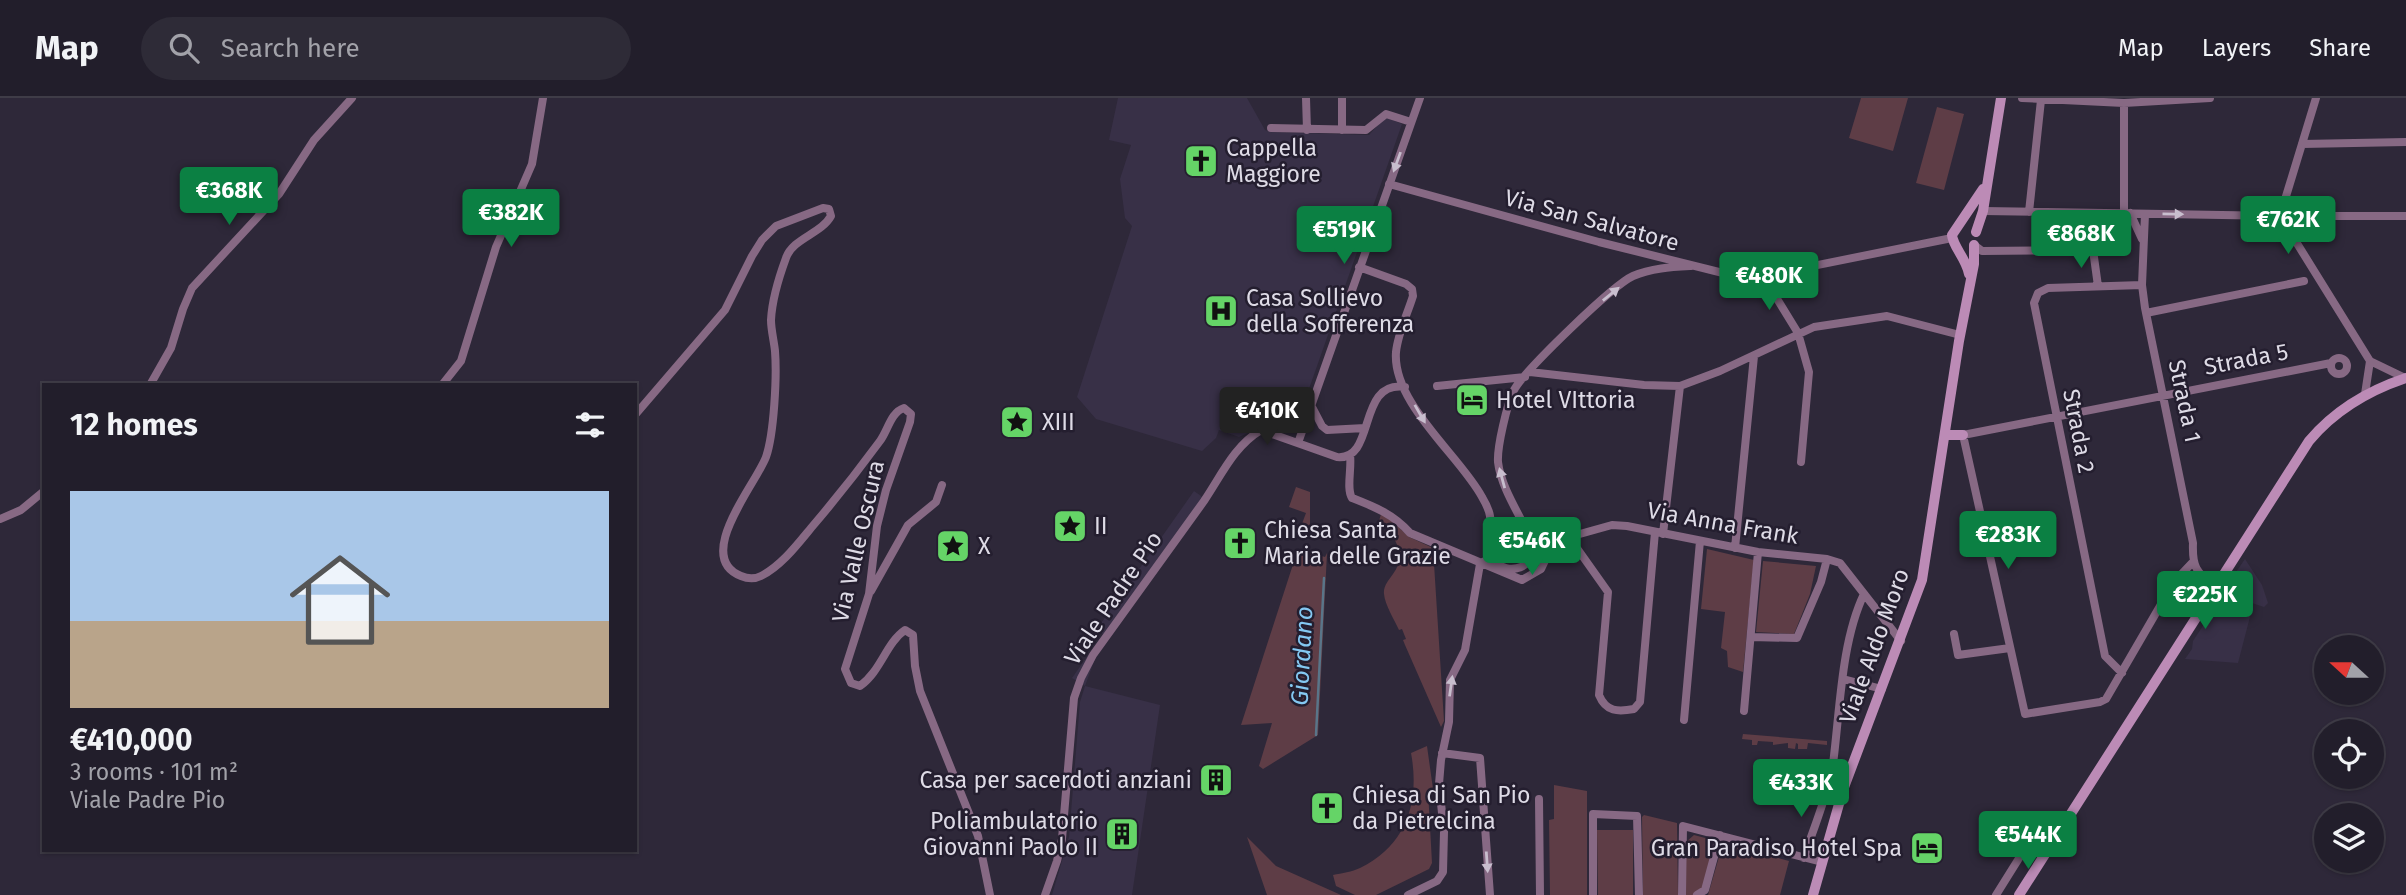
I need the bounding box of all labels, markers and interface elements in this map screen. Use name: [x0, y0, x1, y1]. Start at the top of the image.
search box: [141, 17, 631, 80]
text: Map: [35, 28, 99, 68]
icon: search: [165, 29, 203, 67]
text: Search here: [221, 33, 360, 64]
text: Map: [2118, 34, 2164, 62]
text: Layers: [2202, 34, 2271, 62]
text: Share: [2309, 34, 2371, 62]
place label: Cappella Maggiore: [1226, 134, 1321, 188]
church icon: Cappella Maggiore: [1182, 142, 1220, 180]
one-way arrow: [1391, 152, 1402, 173]
pin: €368K: [180, 167, 278, 227]
text: €368K: [196, 176, 262, 204]
street label: Via San Salvatore: [1502, 183, 1682, 257]
pin: €382K: [462, 190, 560, 249]
pin: €762K: [2239, 197, 2337, 256]
text: €382K: [478, 198, 544, 226]
text: €762K: [2256, 205, 2320, 233]
pin: €519K: [1295, 206, 1393, 266]
one-way arrow: [2163, 209, 2185, 220]
pin: €868K: [2032, 211, 2130, 270]
text: €519K: [1313, 215, 1375, 243]
text: €868K: [2047, 219, 2115, 247]
pin: €480K: [1720, 252, 1818, 312]
text: €480K: [1735, 261, 1803, 289]
place label: Casa Sollievo della Sofferenza: [1246, 284, 1414, 338]
one-way arrow: [1601, 286, 1619, 301]
hospital icon: Casa Sollievo della Sofferenza: [1202, 292, 1240, 330]
street label: Strada 5: [2201, 337, 2291, 381]
street label: Strada 1: [2163, 357, 2207, 445]
hotel icon: Hotel VIttoria: [1453, 381, 1491, 419]
place label: Hotel VIttoria: [1496, 386, 1636, 414]
street label: Strada 2: [2057, 387, 2101, 475]
pin: €410K: [1218, 388, 1316, 447]
text: €410K: [1236, 396, 1298, 424]
place icon: XIII: [998, 403, 1036, 441]
one-way arrow: [1414, 405, 1426, 424]
icon: filters: [571, 406, 609, 444]
text: 12 homes: [70, 407, 198, 443]
place label: XIII: [1042, 408, 1075, 436]
street label: Via Valle Oscura: [826, 457, 890, 625]
one-way arrow: [1496, 467, 1507, 489]
street label: Via Anna Frank: [1645, 496, 1801, 550]
place icon: II: [1051, 507, 1089, 545]
place label: II: [1094, 512, 1108, 540]
pin: €283K: [1959, 512, 2057, 571]
place label: Chiesa Santa Maria delle Grazie: [1264, 516, 1451, 570]
pin: €546K: [1483, 518, 1581, 577]
text: €283K: [1975, 520, 2041, 548]
church icon: Chiesa Santa Maria delle Grazie: [1221, 524, 1259, 562]
street label: Viale Padre Pio: [1058, 526, 1168, 670]
text: €546K: [1499, 526, 1565, 554]
place icon: X: [934, 527, 972, 565]
place label: X: [978, 532, 991, 560]
icon: home: [277, 537, 403, 663]
street label: Viale Aldo Moro: [1833, 565, 1915, 727]
pin: €225K: [2156, 572, 2254, 631]
text: €225K: [2173, 580, 2237, 608]
water label: Giordano: [1285, 606, 1319, 706]
north arrow: [2314, 635, 2384, 705]
map controls: [2314, 635, 2384, 873]
one-way arrow: [1446, 675, 1457, 697]
button: locate: [2314, 719, 2384, 789]
text: €410,000: [70, 722, 192, 758]
text: 3 rooms · 101 m²: [70, 758, 238, 786]
pin: €433K: [1752, 760, 1850, 819]
building icon: Casa per sacerdoti anziani: [1197, 761, 1235, 799]
place label: Casa per sacerdoti anziani: [919, 766, 1192, 794]
text: €433K: [1769, 768, 1833, 796]
place label: Chiesa di San Pio da Pietrelcina: [1352, 781, 1531, 835]
text: Viale Padre Pio: [70, 786, 225, 814]
church icon: Chiesa di San Pio da Pietrelcina: [1308, 789, 1346, 827]
button: layers: [2314, 803, 2384, 873]
place label: Poliambulatorio Giovanni Paolo II: [923, 807, 1098, 861]
pin: €544K: [1979, 812, 2077, 871]
building icon: Poliambulatorio Giovanni Paolo II: [1103, 815, 1141, 853]
text: €544K: [1995, 820, 2061, 848]
hotel icon: Gran Paradiso Hotel Spa: [1908, 829, 1946, 867]
place label: Gran Paradiso Hotel Spa: [1651, 834, 1902, 862]
one-way arrow: [1482, 851, 1493, 873]

